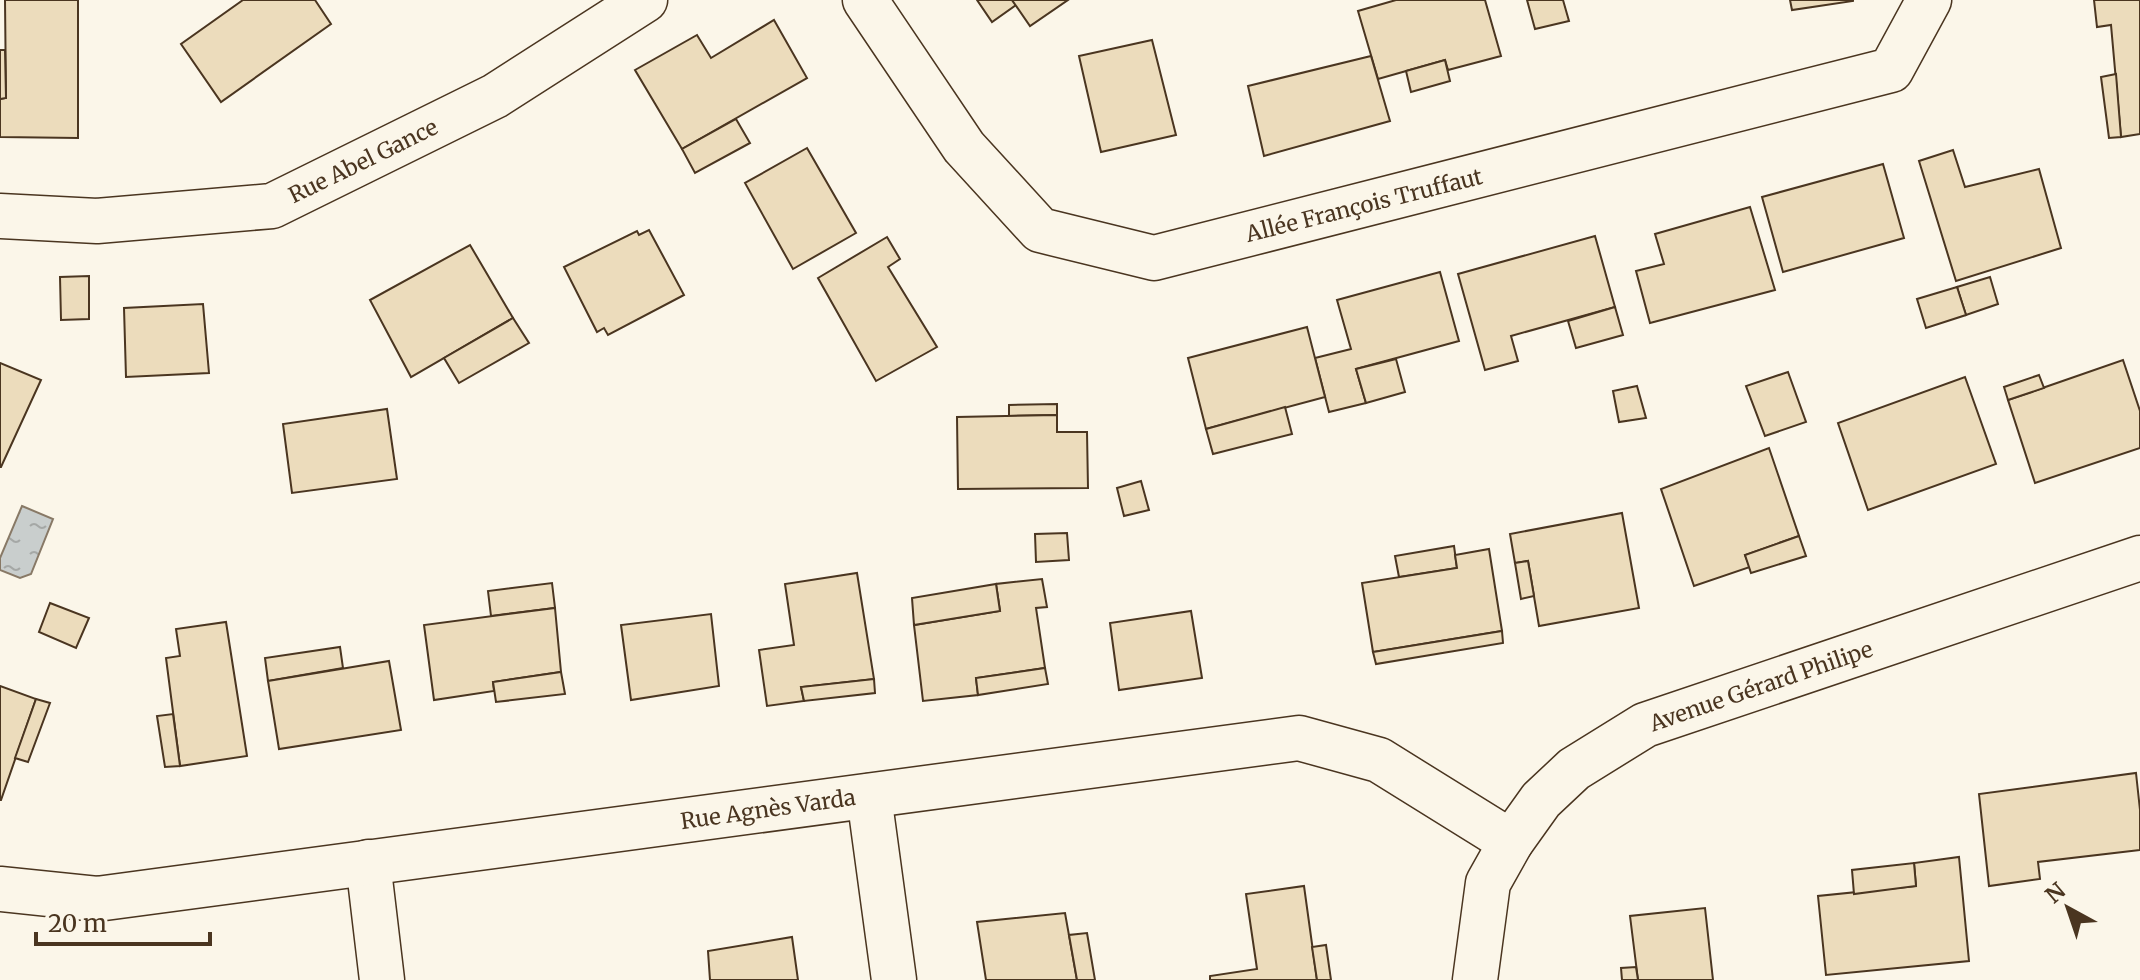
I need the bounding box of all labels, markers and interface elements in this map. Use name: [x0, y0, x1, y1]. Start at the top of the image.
street label: Rue Abel Gance: [284, 113, 442, 209]
street label: Allée François Truffaut: [1242, 162, 1486, 248]
street label: Avenue Gérard Philipe: [1645, 635, 1876, 738]
street label: Rue Agnès Varda: [679, 783, 858, 835]
north arrow: [2028, 868, 2108, 948]
text: N: [2039, 876, 2071, 909]
scale bar: [36, 896, 210, 946]
text: 20 m: [48, 908, 107, 939]

